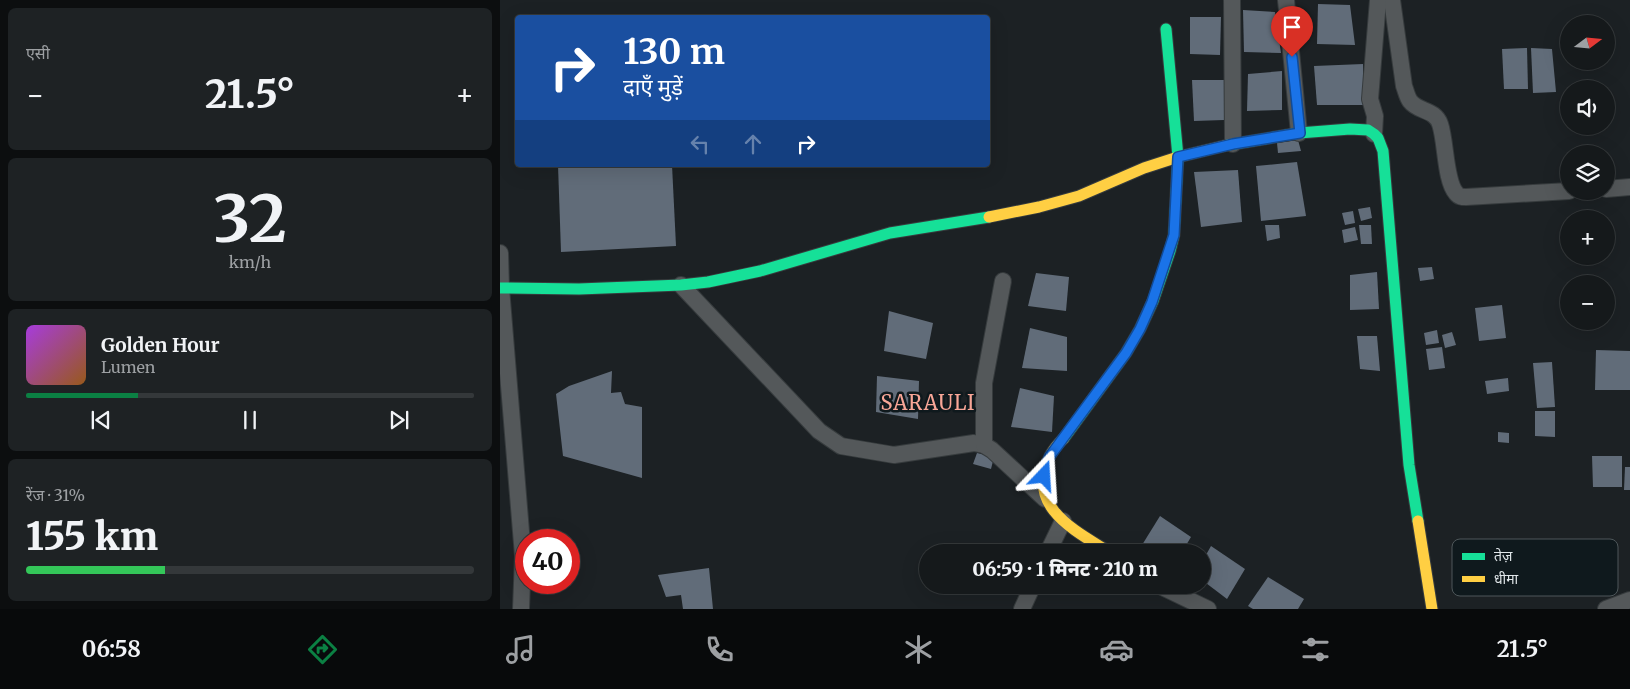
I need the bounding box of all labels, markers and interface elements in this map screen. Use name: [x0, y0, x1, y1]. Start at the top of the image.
pin: [1271, 6, 1313, 57]
icon: arrive: [1278, 13, 1306, 41]
north arrow: [1560, 15, 1615, 70]
map controls: [1560, 15, 1615, 330]
text: 130 m: [623, 30, 725, 74]
icon: right: [540, 35, 605, 100]
text: एसी: [26, 43, 50, 63]
text: 21.5°: [205, 71, 295, 118]
text: दाएँ मुड़ें: [623, 73, 683, 101]
text: −: [26, 77, 45, 113]
text: +: [455, 77, 474, 113]
button: sound: [1560, 80, 1615, 135]
icon: left: [686, 130, 714, 158]
icon: ahead: [739, 130, 767, 158]
icon: right: [792, 130, 820, 158]
button: layers: [1560, 145, 1615, 200]
text: 32: [213, 178, 287, 260]
button: +: [1560, 210, 1615, 265]
text: km/h: [229, 252, 271, 272]
button: −: [1560, 275, 1615, 330]
text: Golden Hour: [101, 333, 220, 357]
text: Lumen: [101, 357, 155, 377]
district label: SARAULI: [880, 390, 976, 415]
icon: previous: [87, 406, 115, 434]
icon: pause: [236, 406, 264, 434]
icon: next: [385, 406, 413, 434]
position arrow: [1017, 449, 1069, 501]
text: रेंज · 31%: [26, 485, 85, 505]
text: 155 km: [26, 513, 158, 560]
speed limit sign: 40: [515, 529, 580, 594]
legend: [1452, 539, 1618, 596]
text: तेज़: [1494, 547, 1513, 565]
text: 06:59 · 1 मिनट · 210 m: [972, 557, 1158, 581]
text: धीमा: [1494, 570, 1519, 588]
icon: directions: [305, 632, 340, 667]
icon: music: [503, 632, 538, 667]
icon: phone: [702, 632, 737, 667]
icon: climate: [901, 632, 936, 667]
icon: car: [1099, 632, 1134, 667]
icon: filters: [1298, 632, 1333, 667]
text: 06:58: [82, 635, 141, 663]
text: 21.5°: [1497, 635, 1548, 663]

